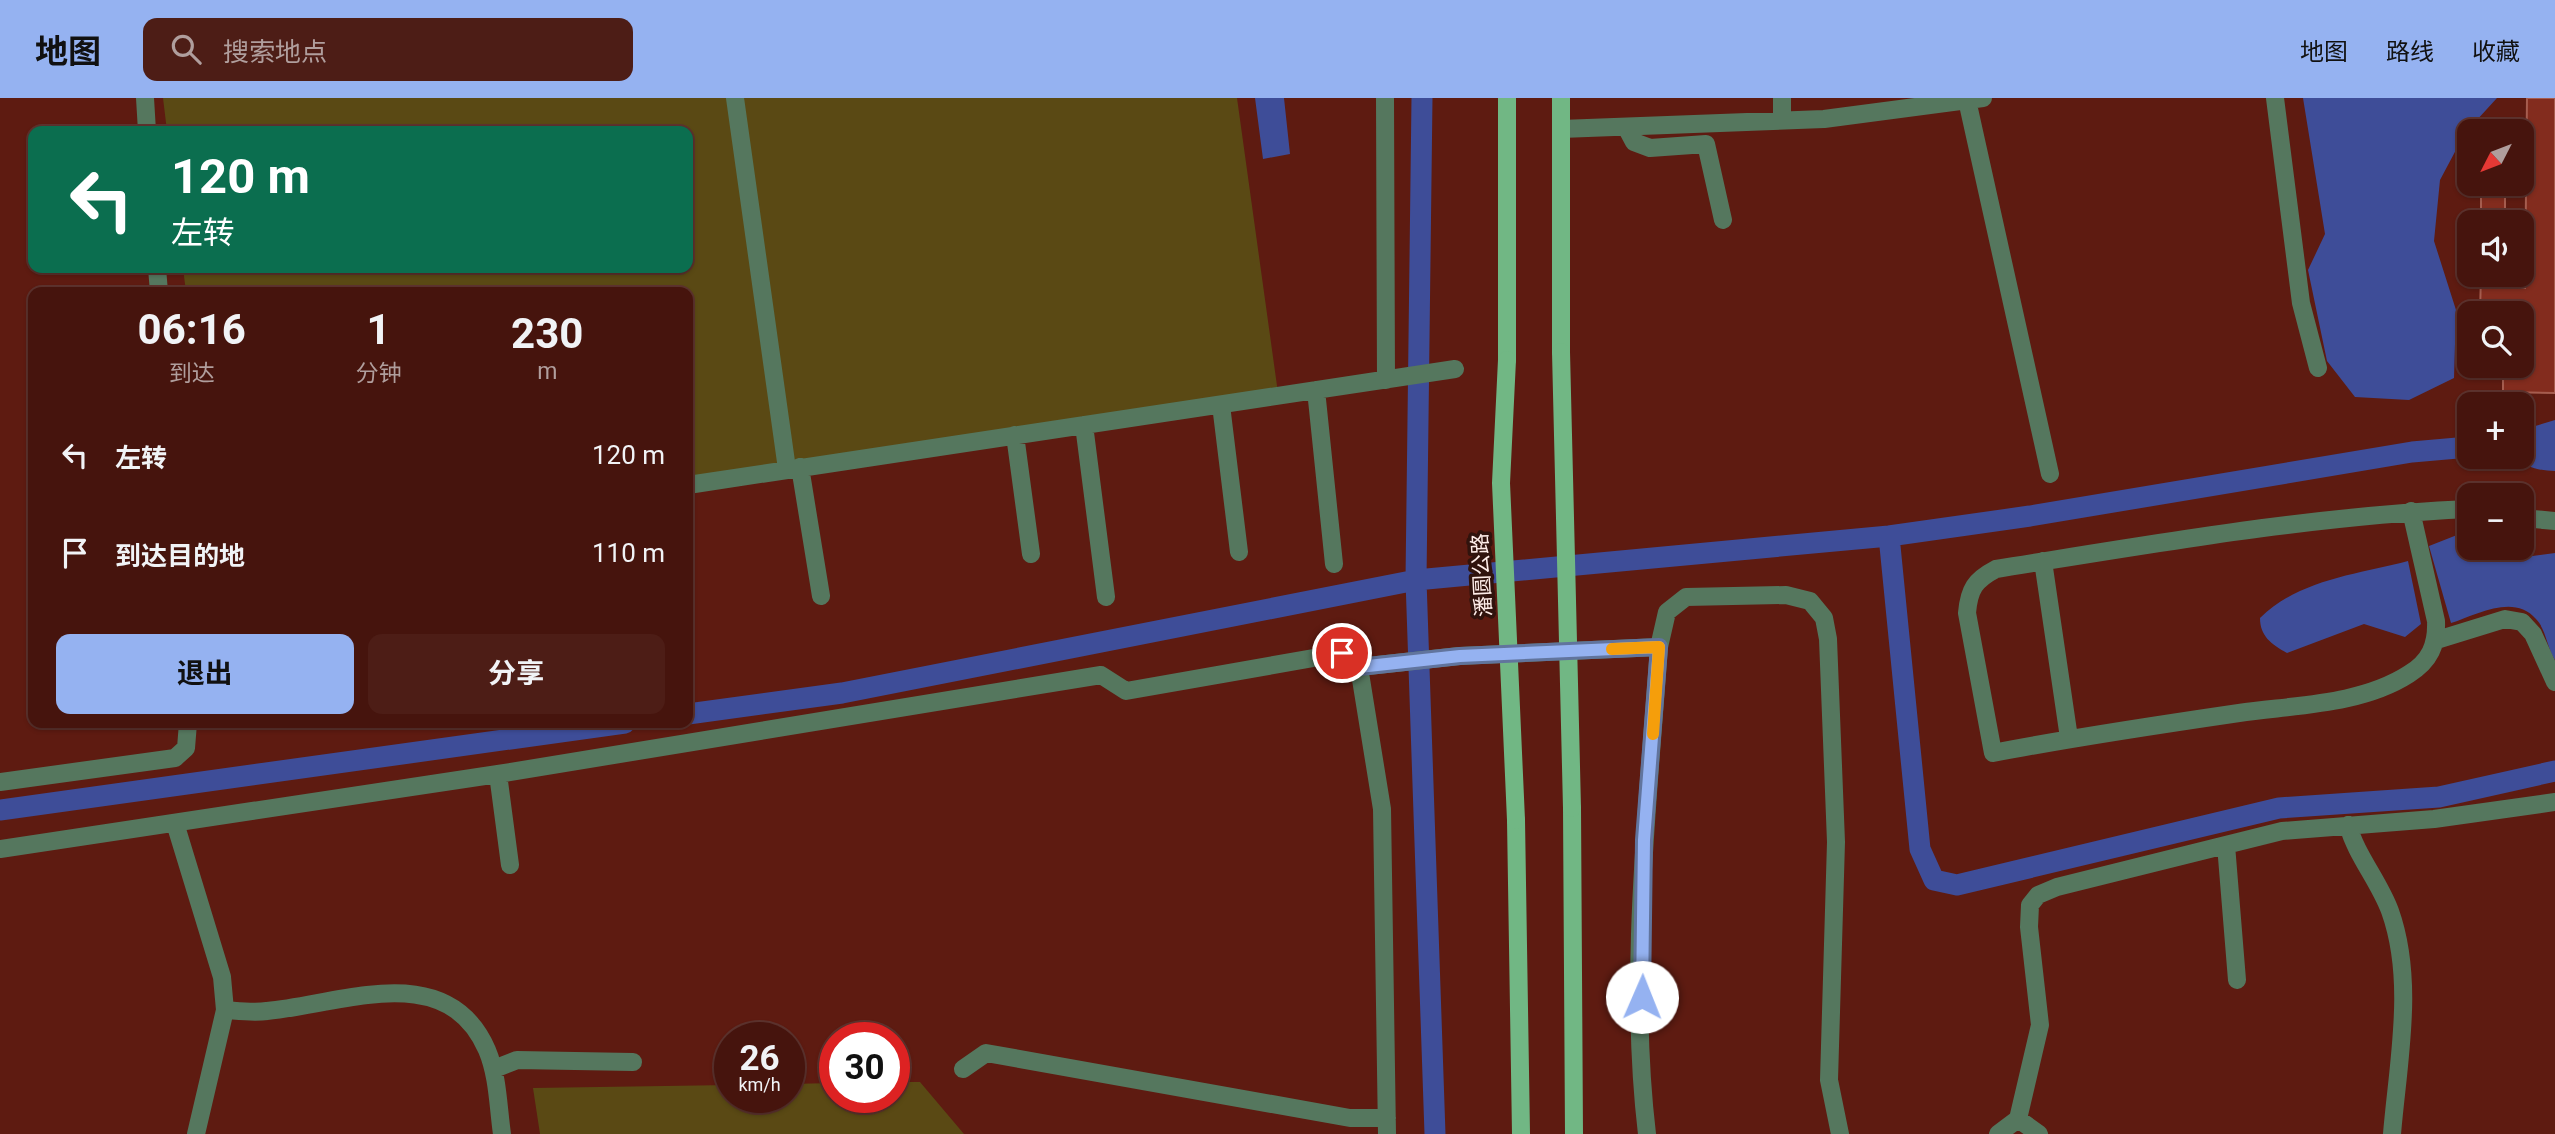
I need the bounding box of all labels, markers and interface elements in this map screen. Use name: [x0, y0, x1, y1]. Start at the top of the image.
search box: [143, 18, 633, 81]
icon: search: [167, 30, 205, 68]
text: 地图: [35, 32, 101, 71]
text: 搜索地点: [223, 37, 327, 67]
text: 地图: [2300, 38, 2348, 66]
text: 路线: [2386, 38, 2434, 66]
text: 收藏: [2472, 38, 2520, 66]
north arrow: [2457, 119, 2534, 196]
map controls: [2457, 119, 2534, 560]
text: 120 m: [171, 148, 310, 205]
icon: left: [56, 154, 147, 245]
button: sound: [2457, 210, 2534, 287]
text: 左转: [171, 214, 235, 252]
button: search: [2457, 301, 2534, 378]
text: 06:16: [138, 305, 246, 354]
text: 1: [366, 305, 391, 354]
text: 230: [511, 309, 583, 358]
text: m: [537, 358, 557, 385]
text: 到达: [169, 360, 215, 387]
text: 分钟: [355, 360, 401, 387]
button: +: [2457, 392, 2534, 469]
icon: left: [56, 436, 94, 474]
text: 120 m: [592, 440, 665, 470]
text: 左转: [115, 443, 167, 473]
button: −: [2457, 483, 2534, 560]
street label: 潘圆公路: [1468, 532, 1496, 618]
icon: arrive: [56, 534, 94, 572]
text: 110 m: [592, 538, 665, 568]
text: 到达目的地: [115, 541, 245, 571]
pin: [1312, 623, 1372, 683]
button: 退出: [56, 634, 354, 714]
button: 分享: [368, 634, 665, 714]
icon: arrive: [1323, 634, 1361, 672]
position arrow: [1605, 960, 1679, 1034]
speed limit sign: 30: [819, 1022, 910, 1113]
text: 26: [739, 1038, 780, 1079]
text: km/h: [738, 1074, 781, 1095]

